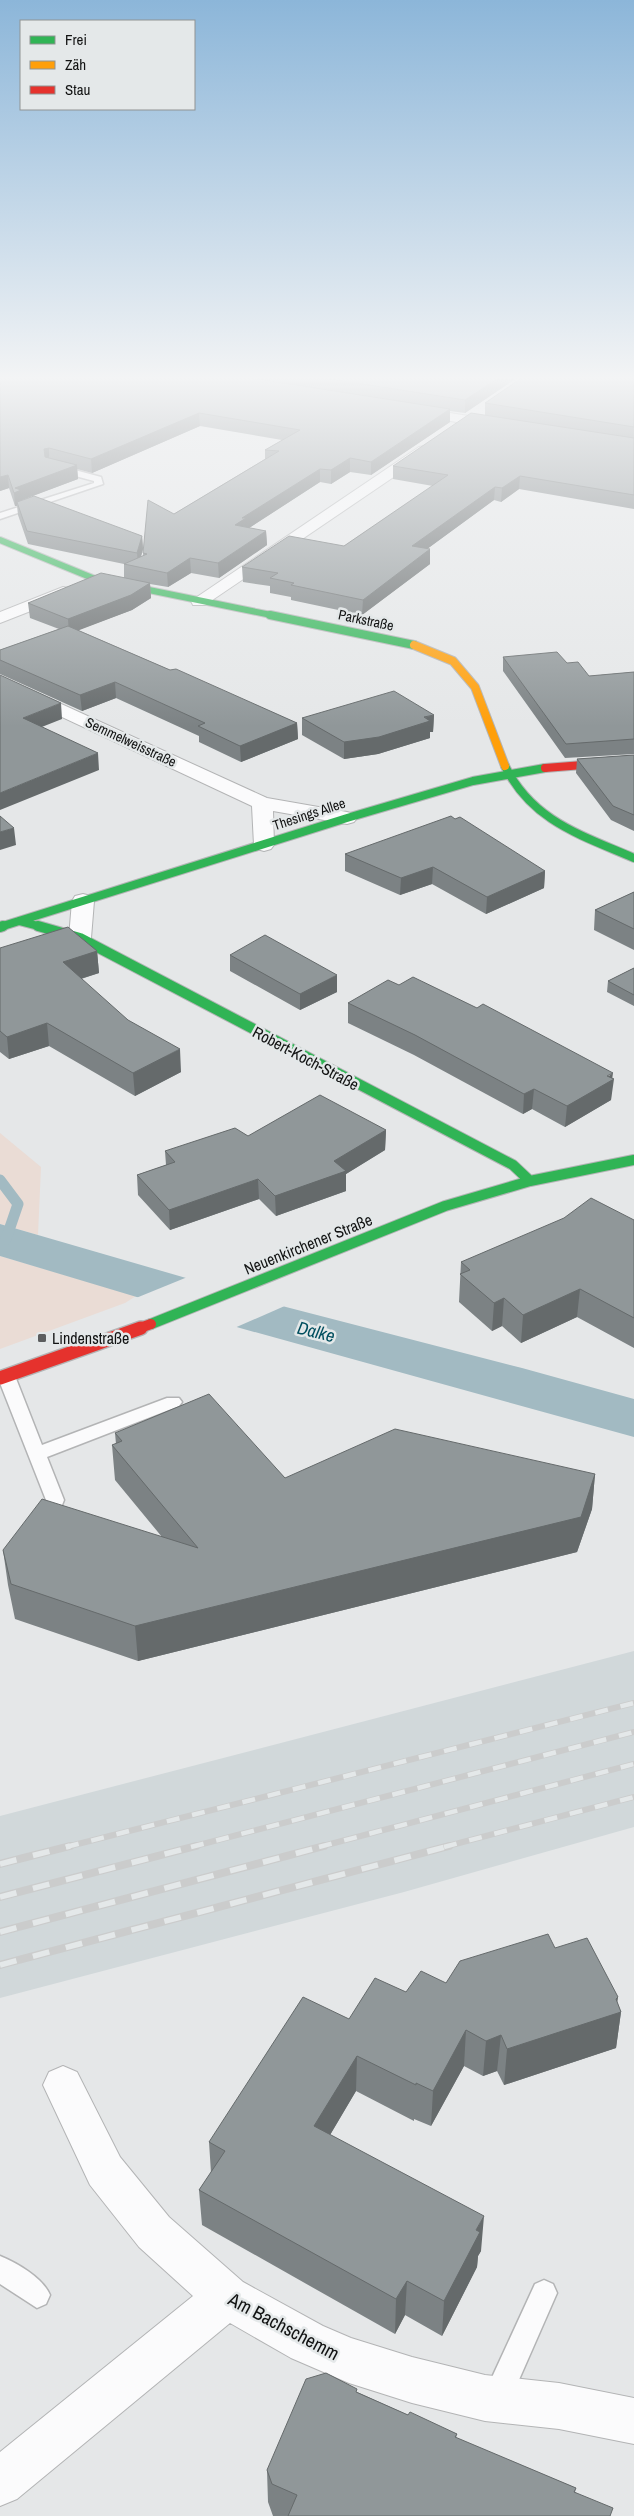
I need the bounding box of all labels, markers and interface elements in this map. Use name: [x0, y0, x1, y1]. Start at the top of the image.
legend: [20, 20, 195, 110]
text: Frei: [65, 29, 87, 50]
text: Zäh: [65, 54, 86, 75]
text: Stau: [65, 79, 90, 100]
street label: Parkstraße: [337, 605, 395, 635]
street label: Semmelweisstraße: [83, 713, 179, 771]
street label: Thesings Allee: [270, 794, 348, 834]
street label: Robert-Koch-Straße: [249, 1021, 363, 1095]
street label: Neuenkirchener Straße: [241, 1208, 375, 1280]
water label: Dalke: [295, 1315, 337, 1348]
place label: Lindenstraße: [52, 1327, 129, 1349]
marker: Lindenstraße: [36, 1332, 48, 1344]
street label: Am Bachschemm: [223, 2285, 344, 2366]

